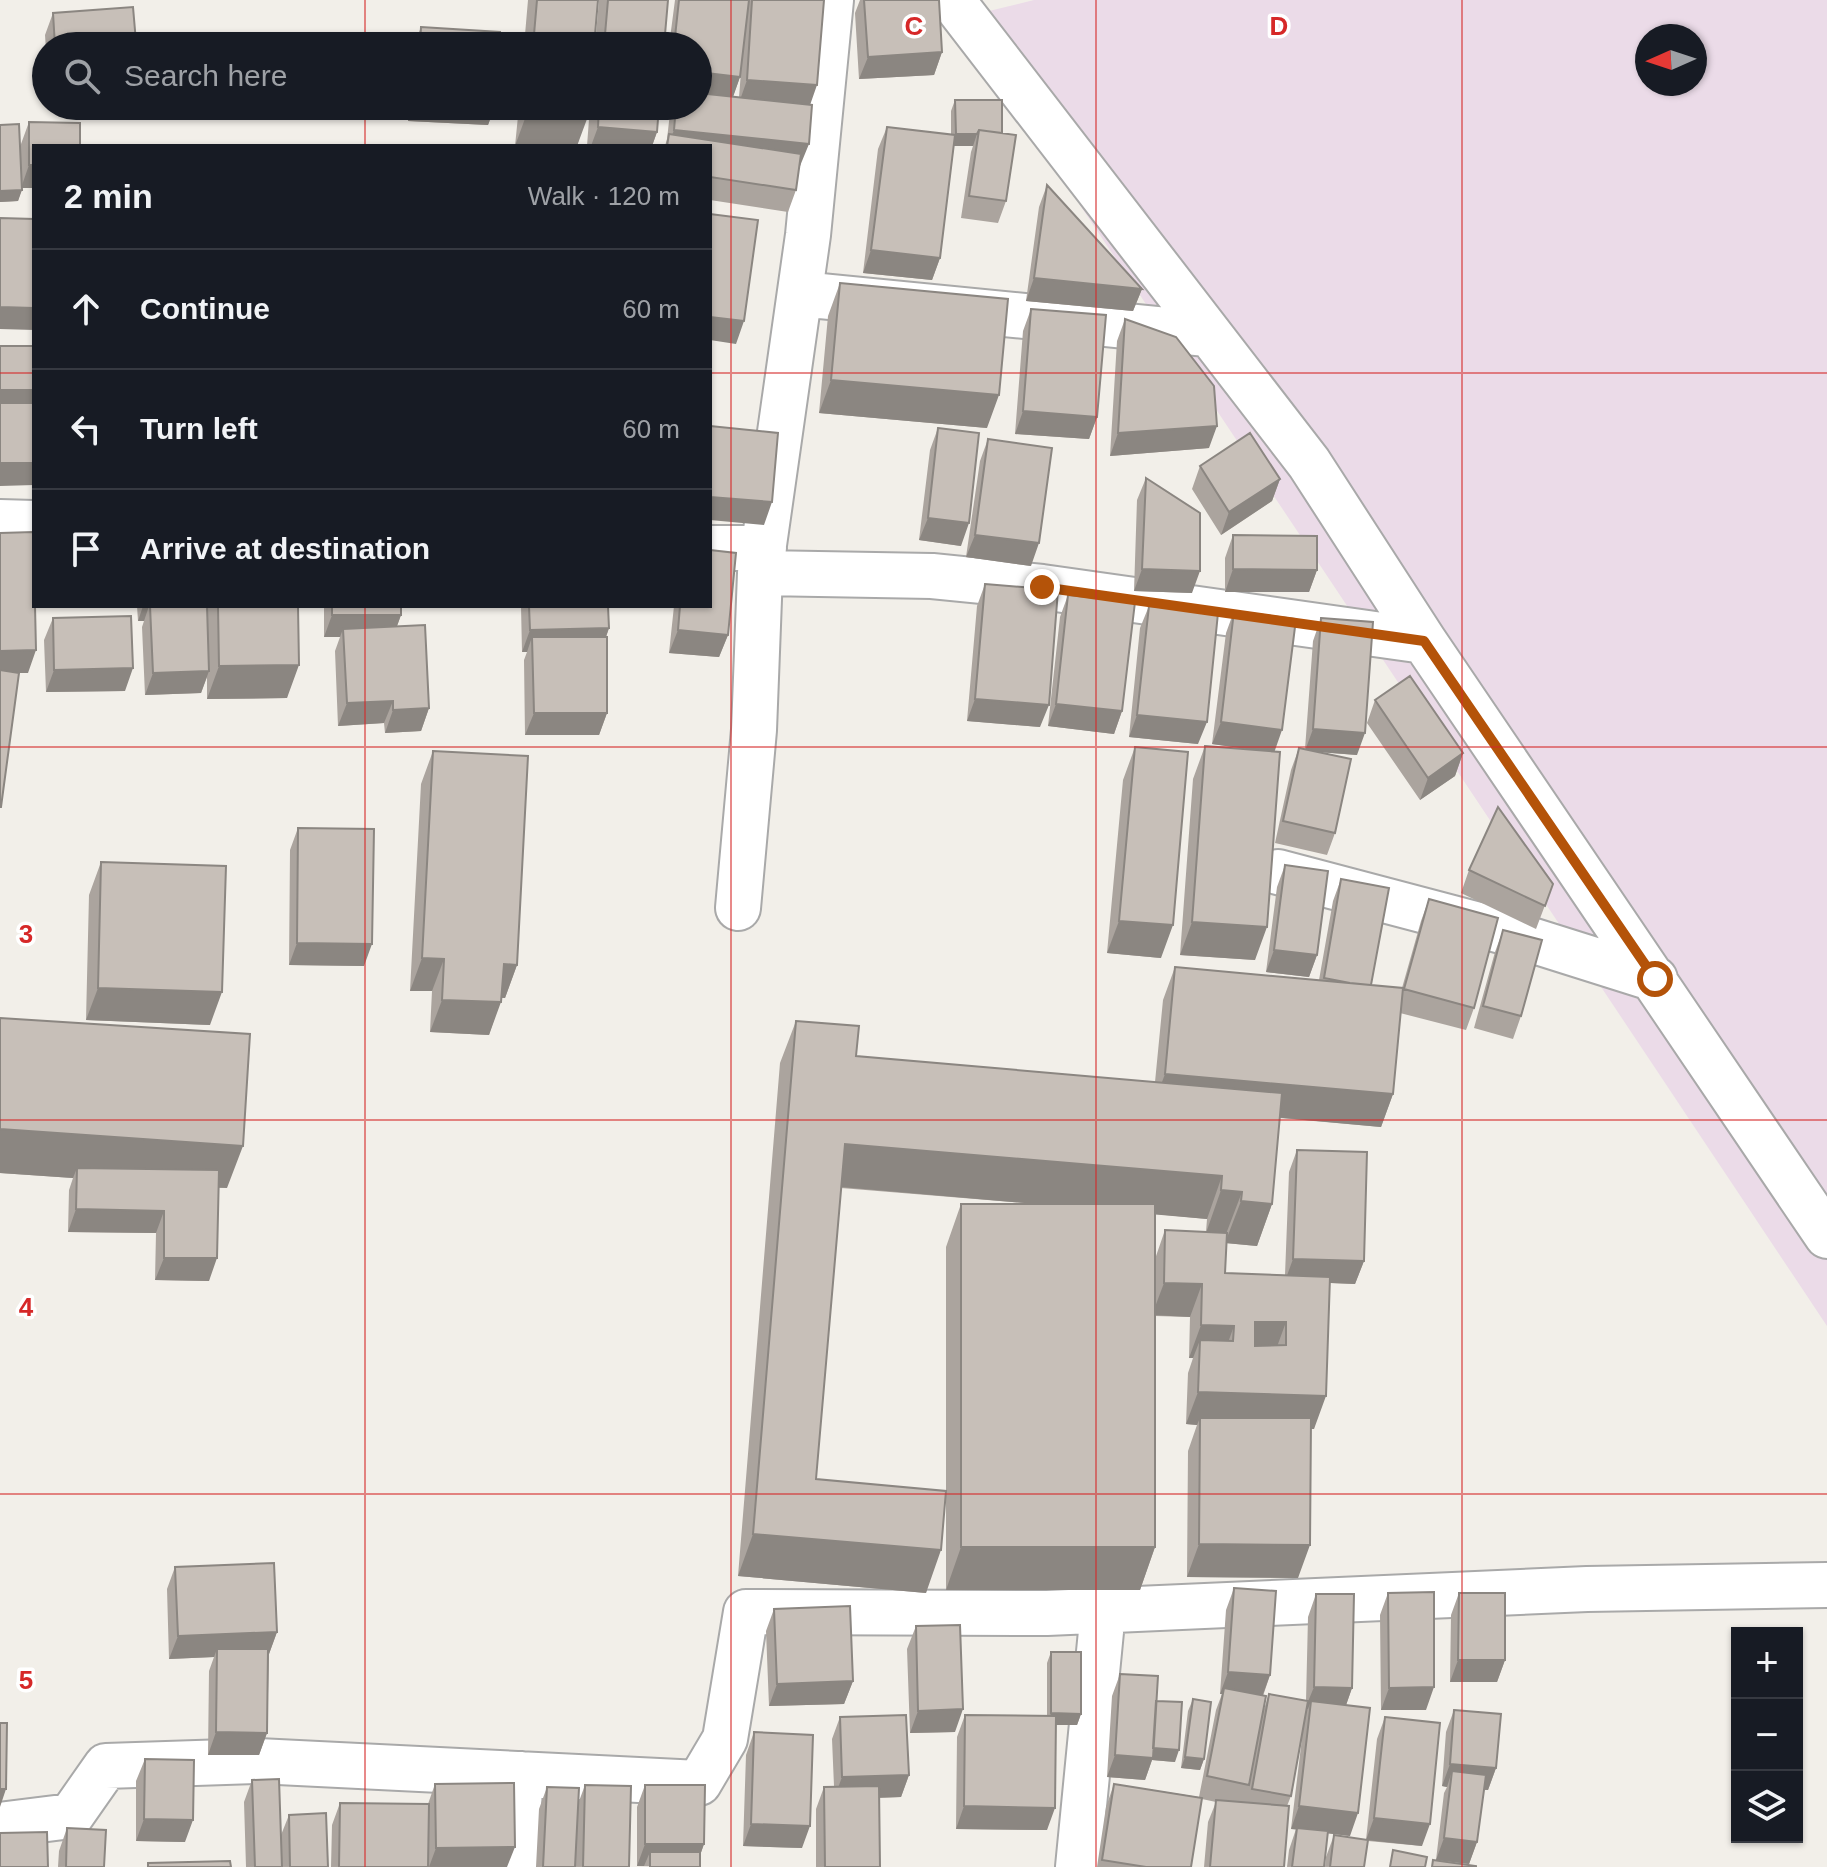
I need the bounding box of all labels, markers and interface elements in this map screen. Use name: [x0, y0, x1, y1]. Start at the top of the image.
text: C: [905, 11, 924, 41]
text: D: [1270, 11, 1288, 41]
north arrow: [1635, 24, 1707, 96]
search box: [32, 32, 712, 120]
icon: search: [60, 54, 104, 98]
text: Search here: [124, 59, 287, 92]
text: 2 min: [64, 177, 153, 215]
text: Walk · 120 m: [528, 181, 680, 211]
icon: ahead: [64, 287, 108, 331]
text: Continue: [140, 292, 270, 325]
text: 60 m: [622, 294, 680, 324]
icon: left: [64, 407, 108, 451]
text: Turn left: [140, 412, 258, 445]
text: 60 m: [622, 414, 680, 444]
icon: arrive: [64, 527, 108, 571]
text: Arrive at destination: [140, 532, 430, 565]
route end: [1024, 569, 1060, 605]
text: 3: [19, 919, 33, 949]
route start: [1637, 961, 1673, 997]
text: 4: [19, 1292, 34, 1322]
map controls: [1731, 1627, 1803, 1843]
button: +: [1731, 1627, 1803, 1699]
text: 5: [19, 1665, 33, 1695]
button: −: [1731, 1699, 1803, 1771]
button: layers: [1731, 1771, 1803, 1843]

